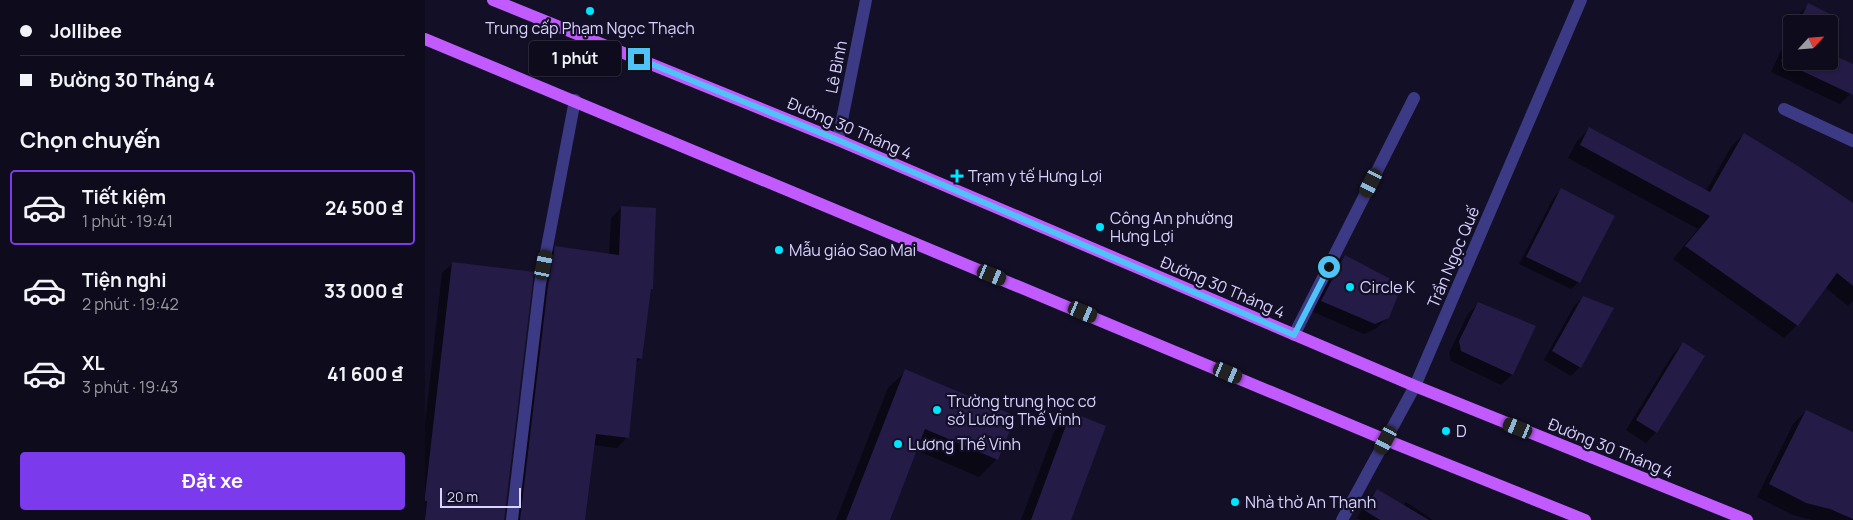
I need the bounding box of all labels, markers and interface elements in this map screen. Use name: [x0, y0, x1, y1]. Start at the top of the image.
marker: Trung cấp Phạm Ngọc Thạch: [584, 5, 596, 17]
north arrow: [1783, 15, 1837, 70]
map controls: [1783, 15, 1838, 70]
place label: Trung cấp Phạm Ngọc Thạch: [485, 17, 695, 39]
text: Jollibee: [50, 18, 122, 44]
street label: Lê Bình: [820, 39, 852, 95]
callout: 1 phút: [529, 42, 621, 76]
text: 1 phút: [551, 47, 599, 69]
route end: [628, 48, 650, 70]
text: Đường 30 Tháng 4: [50, 67, 215, 93]
street label: Đường 30 Tháng 4: [784, 92, 916, 164]
text: Chọn chuyến: [20, 125, 161, 155]
place label: Trạm y tế Hưng Lợi: [968, 165, 1102, 187]
car: [1357, 166, 1384, 200]
marker: Trạm y tế Hưng Lợi: [950, 169, 964, 183]
text: Tiết kiệm: [82, 184, 166, 210]
icon: car: [22, 185, 67, 230]
text: 24 500 ₫: [325, 195, 403, 221]
street label: Trần Ngọc Quế: [1422, 203, 1484, 311]
place label: Công An phường Hưng Lợi: [1110, 207, 1233, 247]
text: 1 phút · 19:41: [82, 210, 173, 232]
marker: Công An phường Hưng Lợi: [1094, 221, 1106, 233]
place label: Mẫu giáo Sao Mai: [789, 239, 916, 261]
marker: Mẫu giáo Sao Mai: [773, 244, 785, 256]
car: [533, 249, 554, 281]
street label: Đường 30 Tháng 4: [1157, 251, 1289, 323]
route start: [1318, 256, 1340, 278]
car: [975, 262, 1008, 288]
text: Tiện nghi: [82, 267, 167, 293]
icon: car: [22, 268, 67, 313]
place label: Circle K: [1360, 276, 1416, 298]
text: 33 000 ₫: [324, 278, 403, 304]
marker: Circle K: [1344, 281, 1356, 293]
text: 2 phút · 19:42: [82, 293, 179, 315]
car: [1066, 299, 1099, 325]
text: XL: [82, 350, 105, 376]
icon: car: [22, 351, 67, 396]
car: [1211, 360, 1244, 386]
text: 41 600 ₫: [327, 361, 403, 387]
text: 3 phút · 19:43: [82, 376, 178, 398]
place label: Trường trung học cơ sở Lương Thế Vinh: [947, 390, 1096, 430]
marker: Trường trung học cơ sở Lương Thế Vinh: [931, 404, 943, 416]
street label: Đường 30 Tháng 4: [1545, 413, 1677, 483]
car: [1501, 415, 1534, 441]
place label: D: [1456, 420, 1467, 442]
car: [1372, 423, 1399, 457]
marker: D: [1440, 425, 1452, 437]
place label: Lương Thế Vinh: [908, 433, 1021, 455]
marker: Lương Thế Vinh: [892, 438, 904, 450]
button: Đặt xe: [20, 452, 405, 510]
scale bar: [440, 485, 521, 508]
text: 20 m: [447, 487, 478, 506]
place label: Nhà thờ An Thạnh: [1245, 491, 1376, 513]
marker: Nhà thờ An Thạnh: [1229, 496, 1241, 508]

